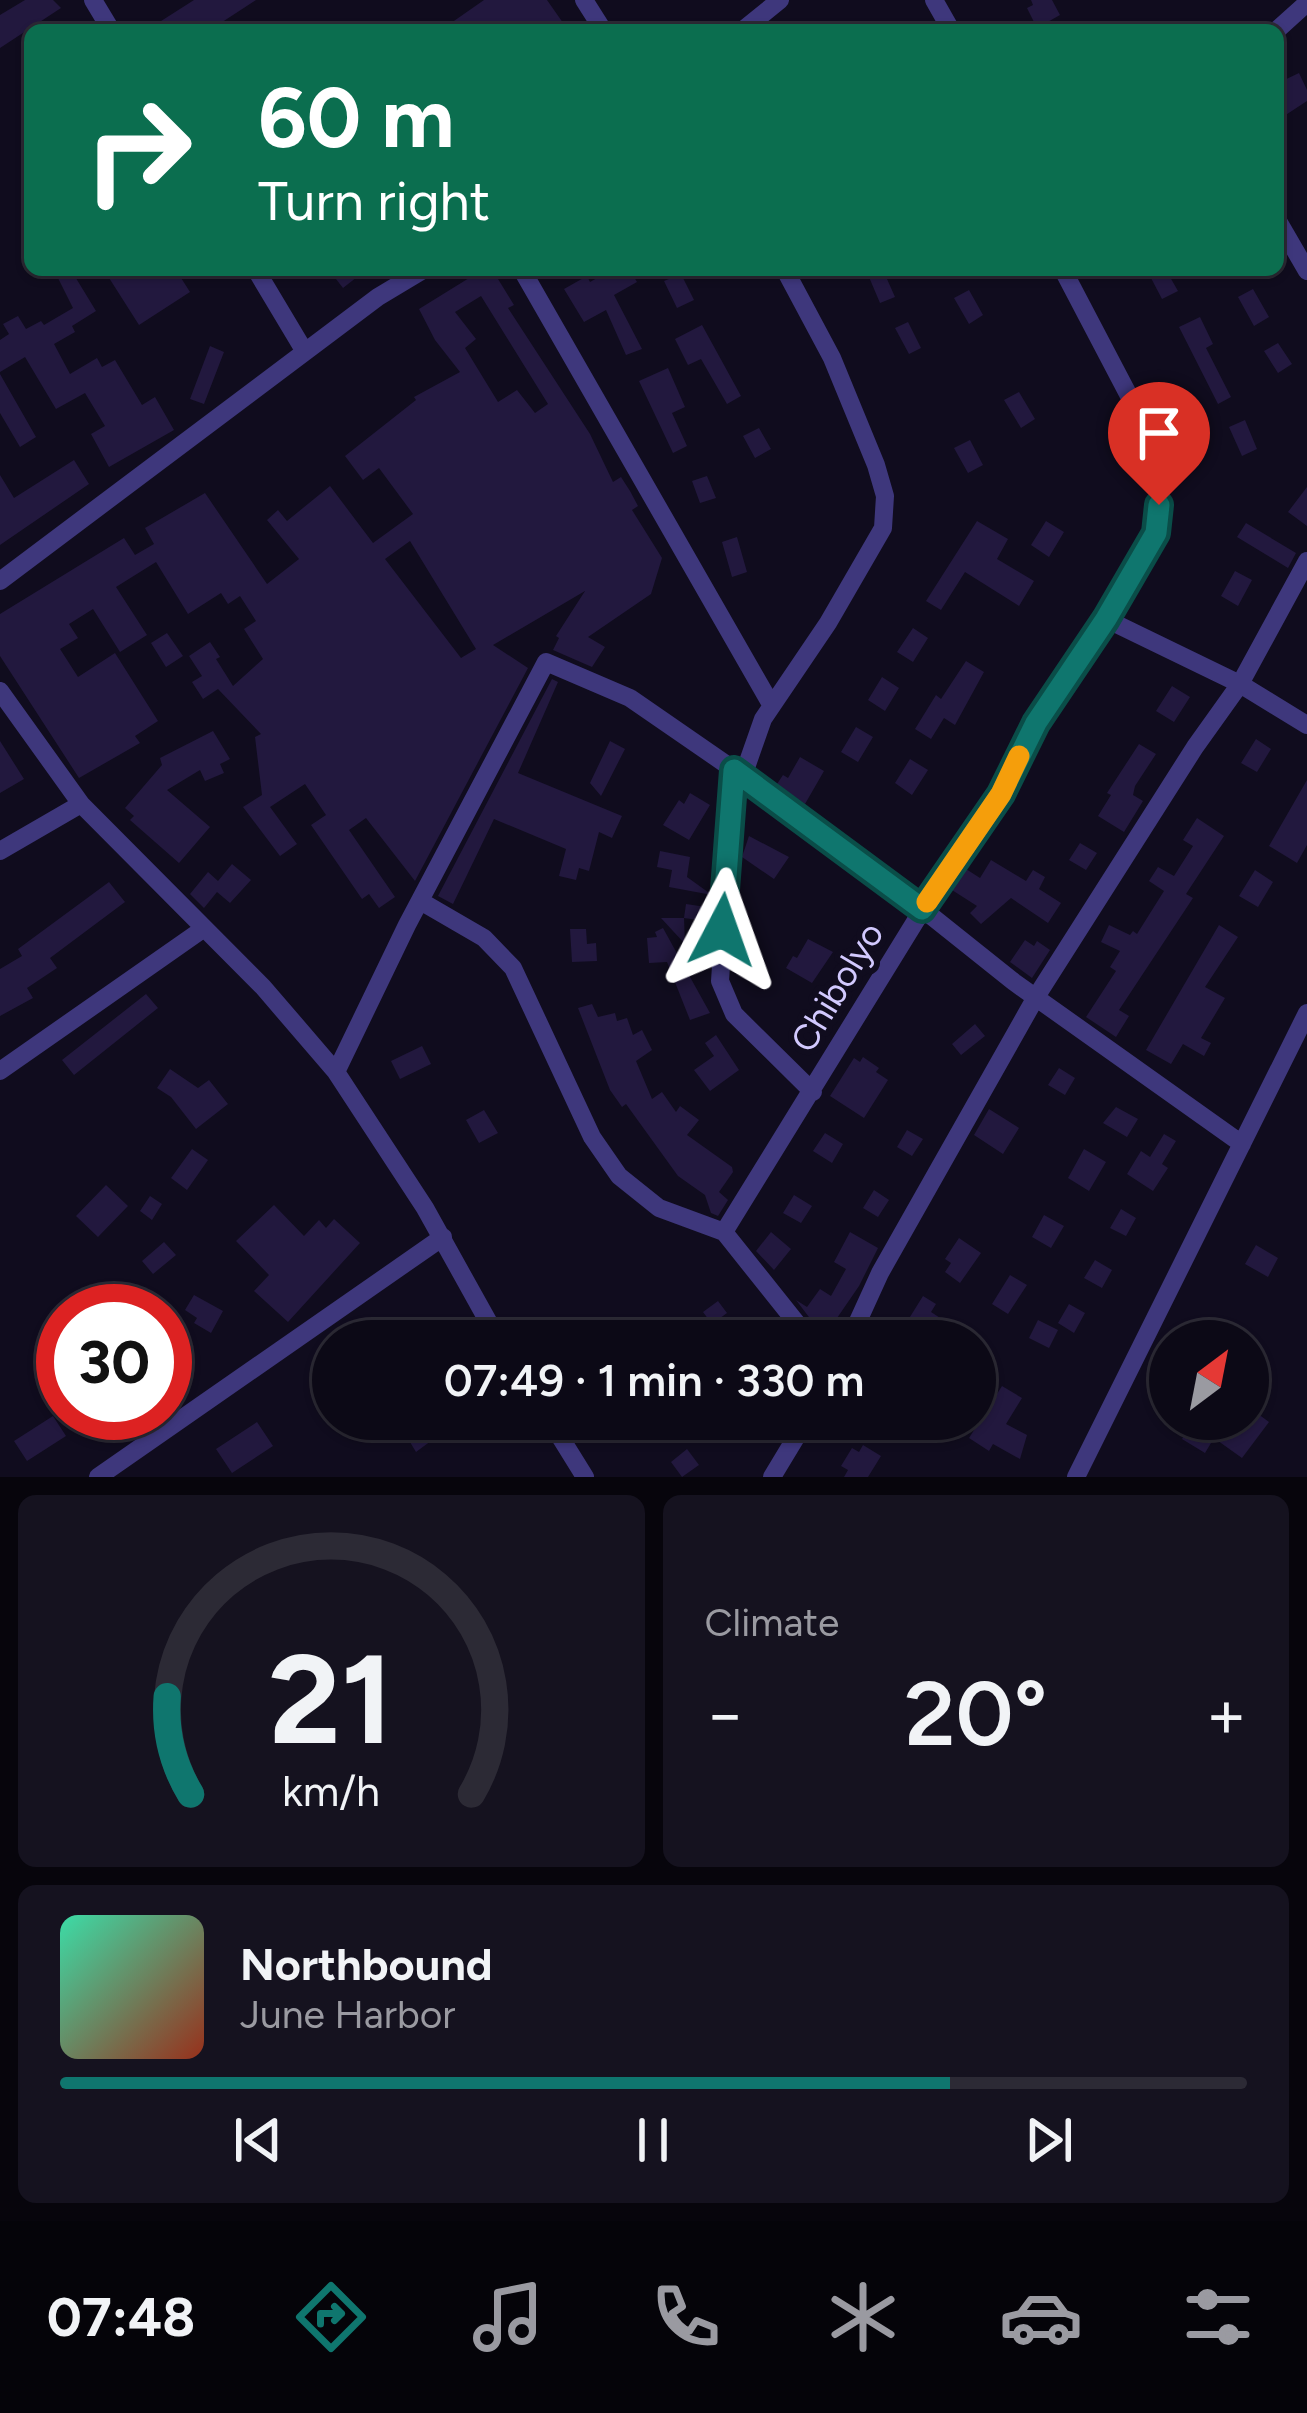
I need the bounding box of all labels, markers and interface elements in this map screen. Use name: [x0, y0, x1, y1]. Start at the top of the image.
text: 60 m: [258, 67, 454, 168]
icon: right: [60, 72, 216, 228]
text: Turn right: [258, 169, 490, 234]
pin: [1108, 382, 1210, 505]
icon: arrive: [1126, 400, 1192, 466]
position arrow: [659, 867, 785, 993]
street label: Chibolyo: [782, 914, 892, 1060]
speed limit sign: 30: [36, 1284, 192, 1440]
north arrow: [1149, 1320, 1269, 1440]
map controls: [1149, 1320, 1269, 1440]
text: 07:49 · 1 min · 330 m: [444, 1353, 864, 1407]
text: Climate: [705, 1599, 839, 1646]
text: 21: [269, 1624, 394, 1774]
text: 20°: [904, 1659, 1047, 1768]
text: −: [705, 1674, 746, 1754]
text: +: [1206, 1674, 1247, 1754]
text: km/h: [282, 1765, 380, 1817]
text: Northbound: [240, 1937, 493, 1991]
text: June Harbor: [240, 1991, 456, 2038]
icon: previous: [225, 2107, 291, 2173]
icon: pause: [620, 2107, 686, 2173]
icon: next: [1016, 2107, 1082, 2173]
icon: directions: [289, 2275, 373, 2359]
icon: music: [466, 2275, 550, 2359]
icon: phone: [644, 2275, 728, 2359]
icon: climate: [821, 2275, 905, 2359]
icon: car: [999, 2275, 1083, 2359]
icon: filters: [1176, 2275, 1260, 2359]
text: 07:48: [47, 2285, 195, 2350]

